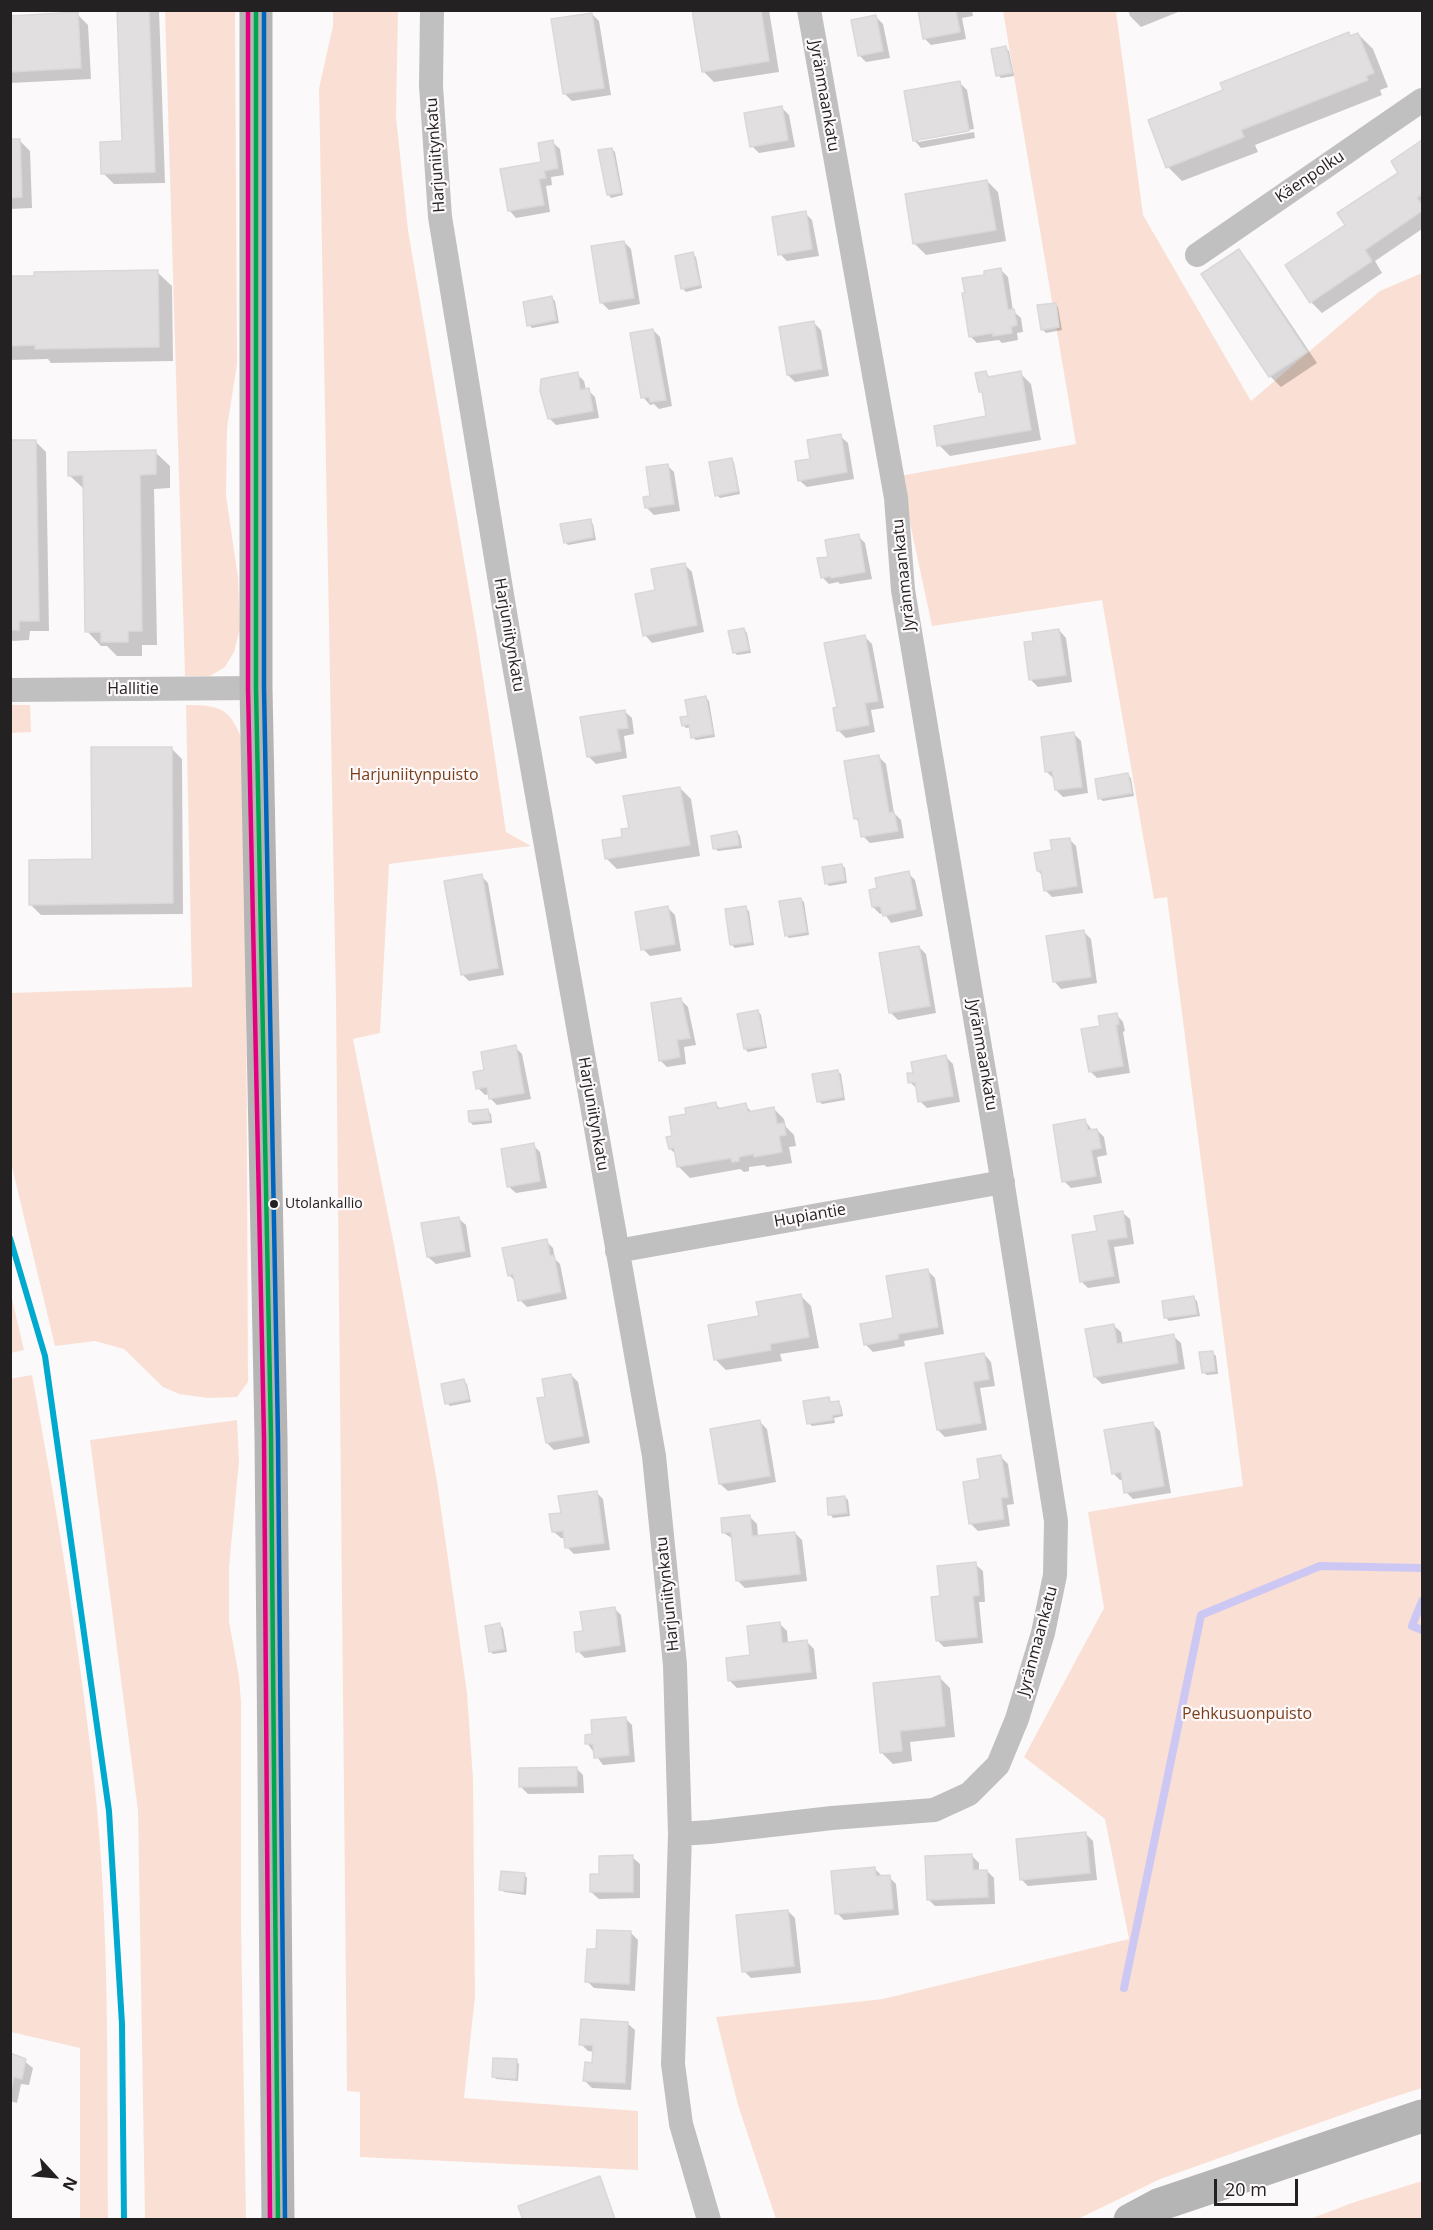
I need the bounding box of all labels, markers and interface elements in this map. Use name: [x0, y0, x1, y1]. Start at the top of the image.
street label: Jyränmaankatu: [805, 39, 843, 153]
street label: Harjuniitynkatu: [422, 97, 450, 213]
street label: Käenpolku: [1272, 147, 1348, 207]
street label: Jyränmaankatu: [889, 518, 919, 632]
street label: Harjuniitynkatu: [490, 577, 528, 693]
street label: Hallitie: [107, 679, 159, 699]
park label: Harjuniitynpuisto: [349, 765, 479, 785]
street label: Jyränmaankatu: [963, 998, 1001, 1112]
street label: Harjuniitynkatu: [574, 1056, 612, 1172]
place label: Utolankallio: [285, 1196, 363, 1212]
marker: Utolankallio: [268, 1198, 280, 1210]
street label: Hupiantie: [772, 1200, 848, 1232]
street label: Harjuniitynkatu: [652, 1536, 684, 1652]
street label: Jyränmaankatu: [1014, 1584, 1062, 1698]
park label: Pehkusuonpuisto: [1182, 1704, 1312, 1724]
north arrow: [24, 2146, 84, 2206]
scale bar: [1217, 2167, 1301, 2205]
text: N: [57, 2173, 83, 2195]
text: 20 m: [1225, 2177, 1267, 2201]

